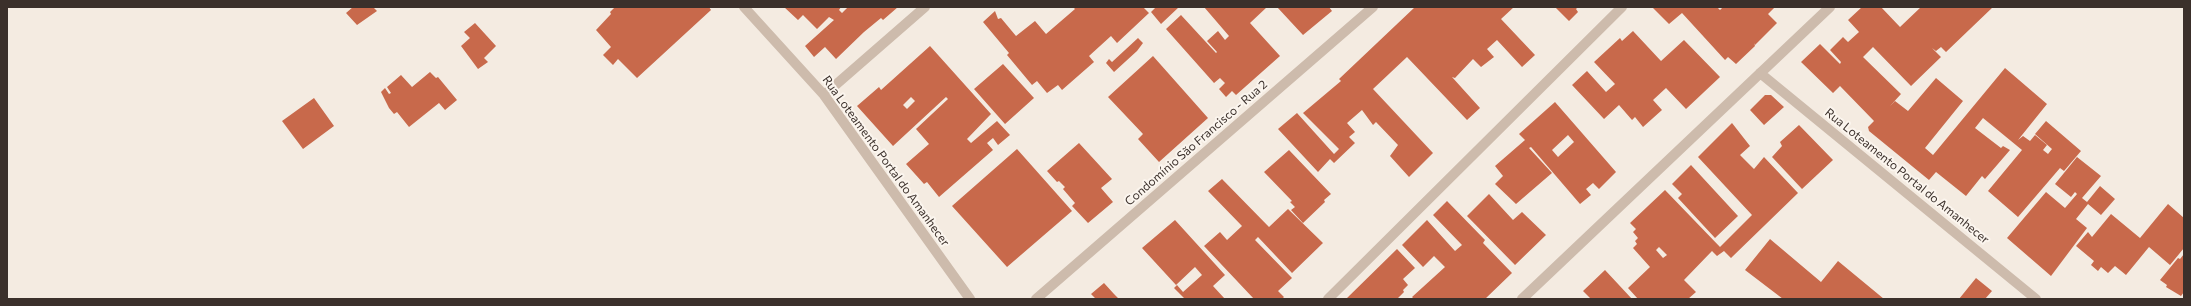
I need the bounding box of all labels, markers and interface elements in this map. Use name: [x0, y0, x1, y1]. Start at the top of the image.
street label: Rua Loteamento Portal do Amanhecer: [819, 73, 953, 249]
street label: Condomínio São Francisco - Rua 2: [1122, 77, 1270, 209]
street label: Rua Loteamento Portal do Amanhecer: [1822, 105, 1992, 247]

